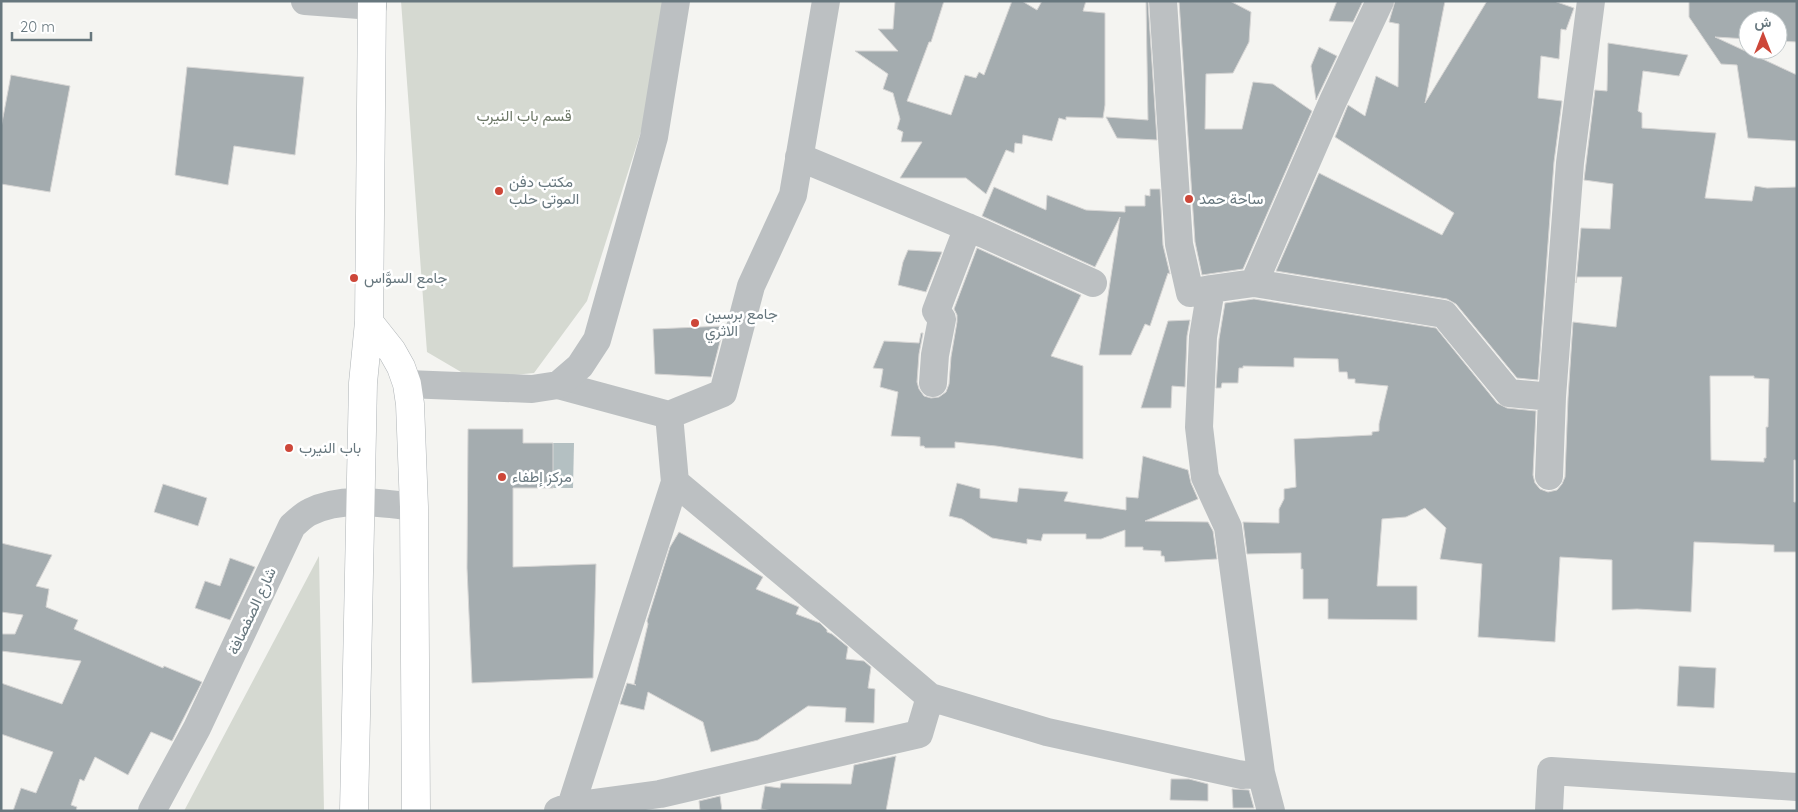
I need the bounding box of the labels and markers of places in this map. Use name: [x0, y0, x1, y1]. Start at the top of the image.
place label: مكتب دفن الموتى حلب: [509, 172, 579, 209]
marker: مكتب دفن الموتى حلب: [493, 185, 505, 197]
place label: ساحة حمد: [1199, 189, 1263, 208]
marker: ساحة حمد: [1183, 193, 1195, 205]
place label: جامع السوَّاس: [364, 268, 447, 289]
marker: جامع السوَّاس: [348, 272, 360, 284]
place label: جامع برسين الاثري: [705, 304, 778, 344]
marker: جامع برسين الاثري: [689, 317, 701, 329]
place label: باب النيرب: [299, 438, 361, 457]
marker: باب النيرب: [283, 442, 295, 454]
place label: مركز إطفاء: [512, 467, 572, 487]
marker: مركز إطفاء: [496, 471, 508, 483]

